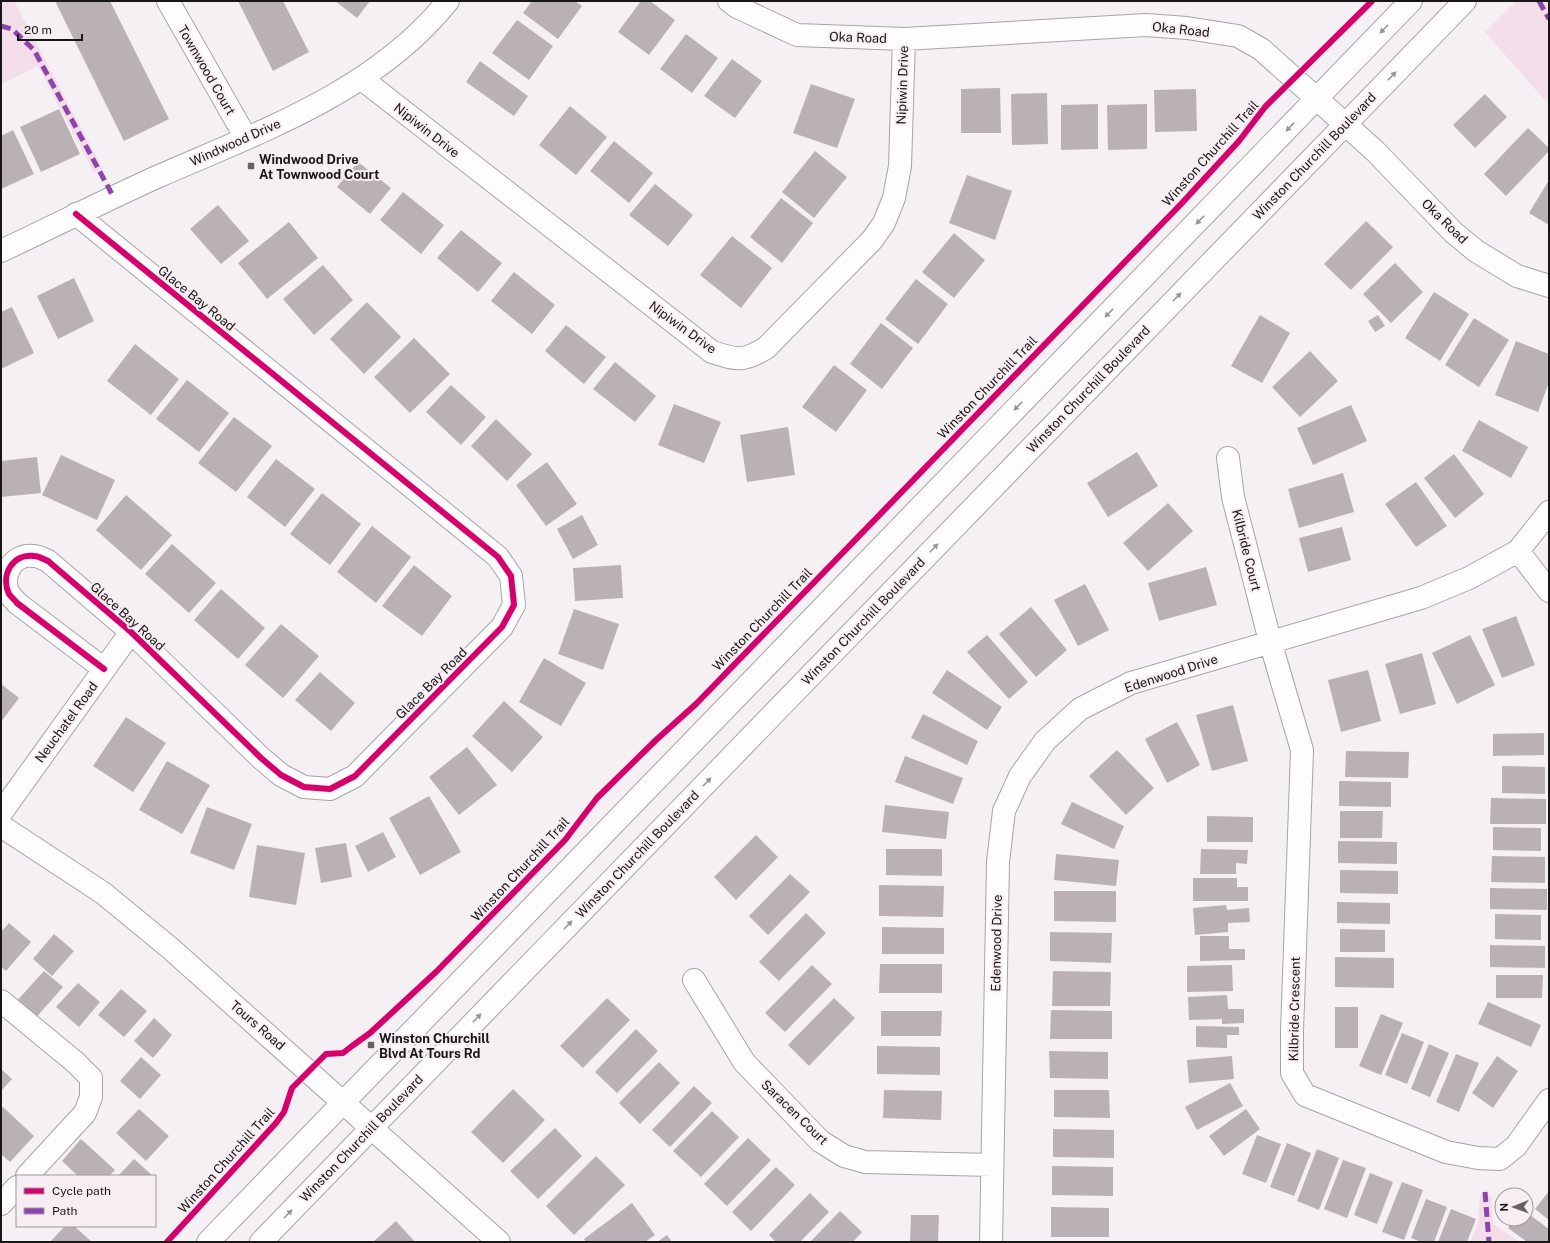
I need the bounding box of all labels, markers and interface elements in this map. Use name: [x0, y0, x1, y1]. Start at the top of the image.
scale bar: [18, 16, 82, 42]
street label: Oka Road: [1151, 19, 1210, 40]
text: 20 m: [24, 23, 52, 37]
street label: Townwood Court: [175, 23, 238, 118]
one-way arrow: [1379, 24, 1389, 34]
street label: Oka Road: [829, 29, 887, 46]
street label: Nipiwin Drive: [894, 45, 911, 125]
one-way arrow: [1387, 71, 1397, 81]
street label: Winston Churchill Boulevard: [1250, 90, 1379, 223]
street label: Winston Churchill Trail: [1159, 97, 1262, 209]
street label: Nipiwin Drive: [391, 100, 463, 161]
street label: Windwood Drive: [188, 116, 283, 169]
one-way arrow: [1286, 122, 1295, 132]
place label: Windwood Drive At Townwood Court: [259, 152, 379, 182]
marker: Windwood Drive At Townwood Court: [246, 161, 256, 171]
street label: Oka Road: [1419, 196, 1471, 247]
one-way arrow: [1195, 215, 1205, 225]
street label: Glace Bay Road: [155, 263, 238, 334]
one-way arrow: [1172, 292, 1182, 302]
street label: Nipiwin Drive: [646, 298, 719, 357]
one-way arrow: [1104, 308, 1114, 318]
street label: Winston Churchill Boulevard: [1024, 323, 1153, 456]
street label: Winston Churchill Trail: [934, 333, 1040, 442]
one-way arrow: [1013, 401, 1023, 411]
street label: Kilbride Court: [1229, 507, 1264, 593]
one-way arrow: [929, 543, 939, 553]
street label: Winston Churchill Boulevard: [799, 555, 928, 688]
street label: Winston Churchill Trail: [709, 565, 815, 674]
street label: Glace Bay Road: [87, 579, 168, 654]
street label: Glace Bay Road: [393, 645, 470, 722]
street label: Edenwood Drive: [1123, 651, 1220, 696]
street label: Neuchatel Road: [32, 679, 101, 766]
one-way arrow: [702, 777, 712, 787]
street label: Winston Churchill Boulevard: [573, 788, 702, 921]
street label: Winston Churchill Trail: [468, 814, 573, 924]
street label: Edenwood Drive: [988, 894, 1005, 992]
one-way arrow: [563, 920, 573, 930]
street label: Kilbride Crescent: [1286, 956, 1303, 1062]
street label: Tours Road: [227, 998, 288, 1053]
one-way arrow: [472, 1013, 482, 1023]
place label: Winston Churchill Blvd At Tours Rd: [379, 1031, 490, 1061]
marker: Winston Churchill Blvd At Tours Rd: [366, 1040, 376, 1050]
street label: Winston Churchill Boulevard: [297, 1072, 426, 1205]
street label: Saracen Court: [758, 1077, 831, 1148]
street label: Winston Churchill Trail: [175, 1104, 278, 1216]
legend: [16, 1175, 156, 1227]
text: Cycle path: [52, 1184, 111, 1198]
north arrow: [1494, 1187, 1534, 1227]
text: N: [1498, 1203, 1510, 1212]
text: Path: [52, 1204, 78, 1218]
one-way arrow: [283, 1209, 293, 1219]

